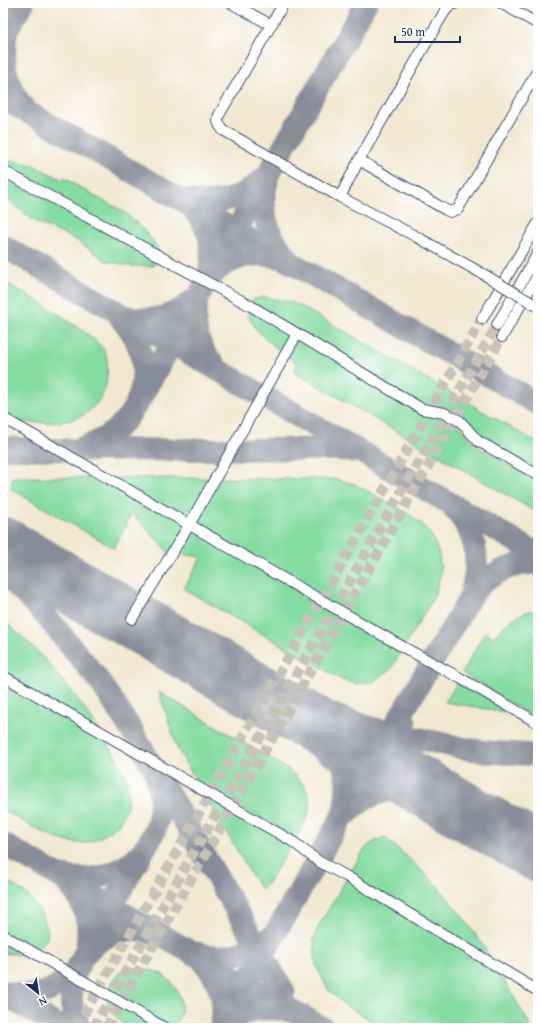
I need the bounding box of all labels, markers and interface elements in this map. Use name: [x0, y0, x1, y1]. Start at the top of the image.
scale bar: [395, 18, 460, 44]
text: 50 m: [401, 23, 425, 40]
north arrow: [18, 973, 58, 1013]
text: N: [35, 993, 50, 1011]

